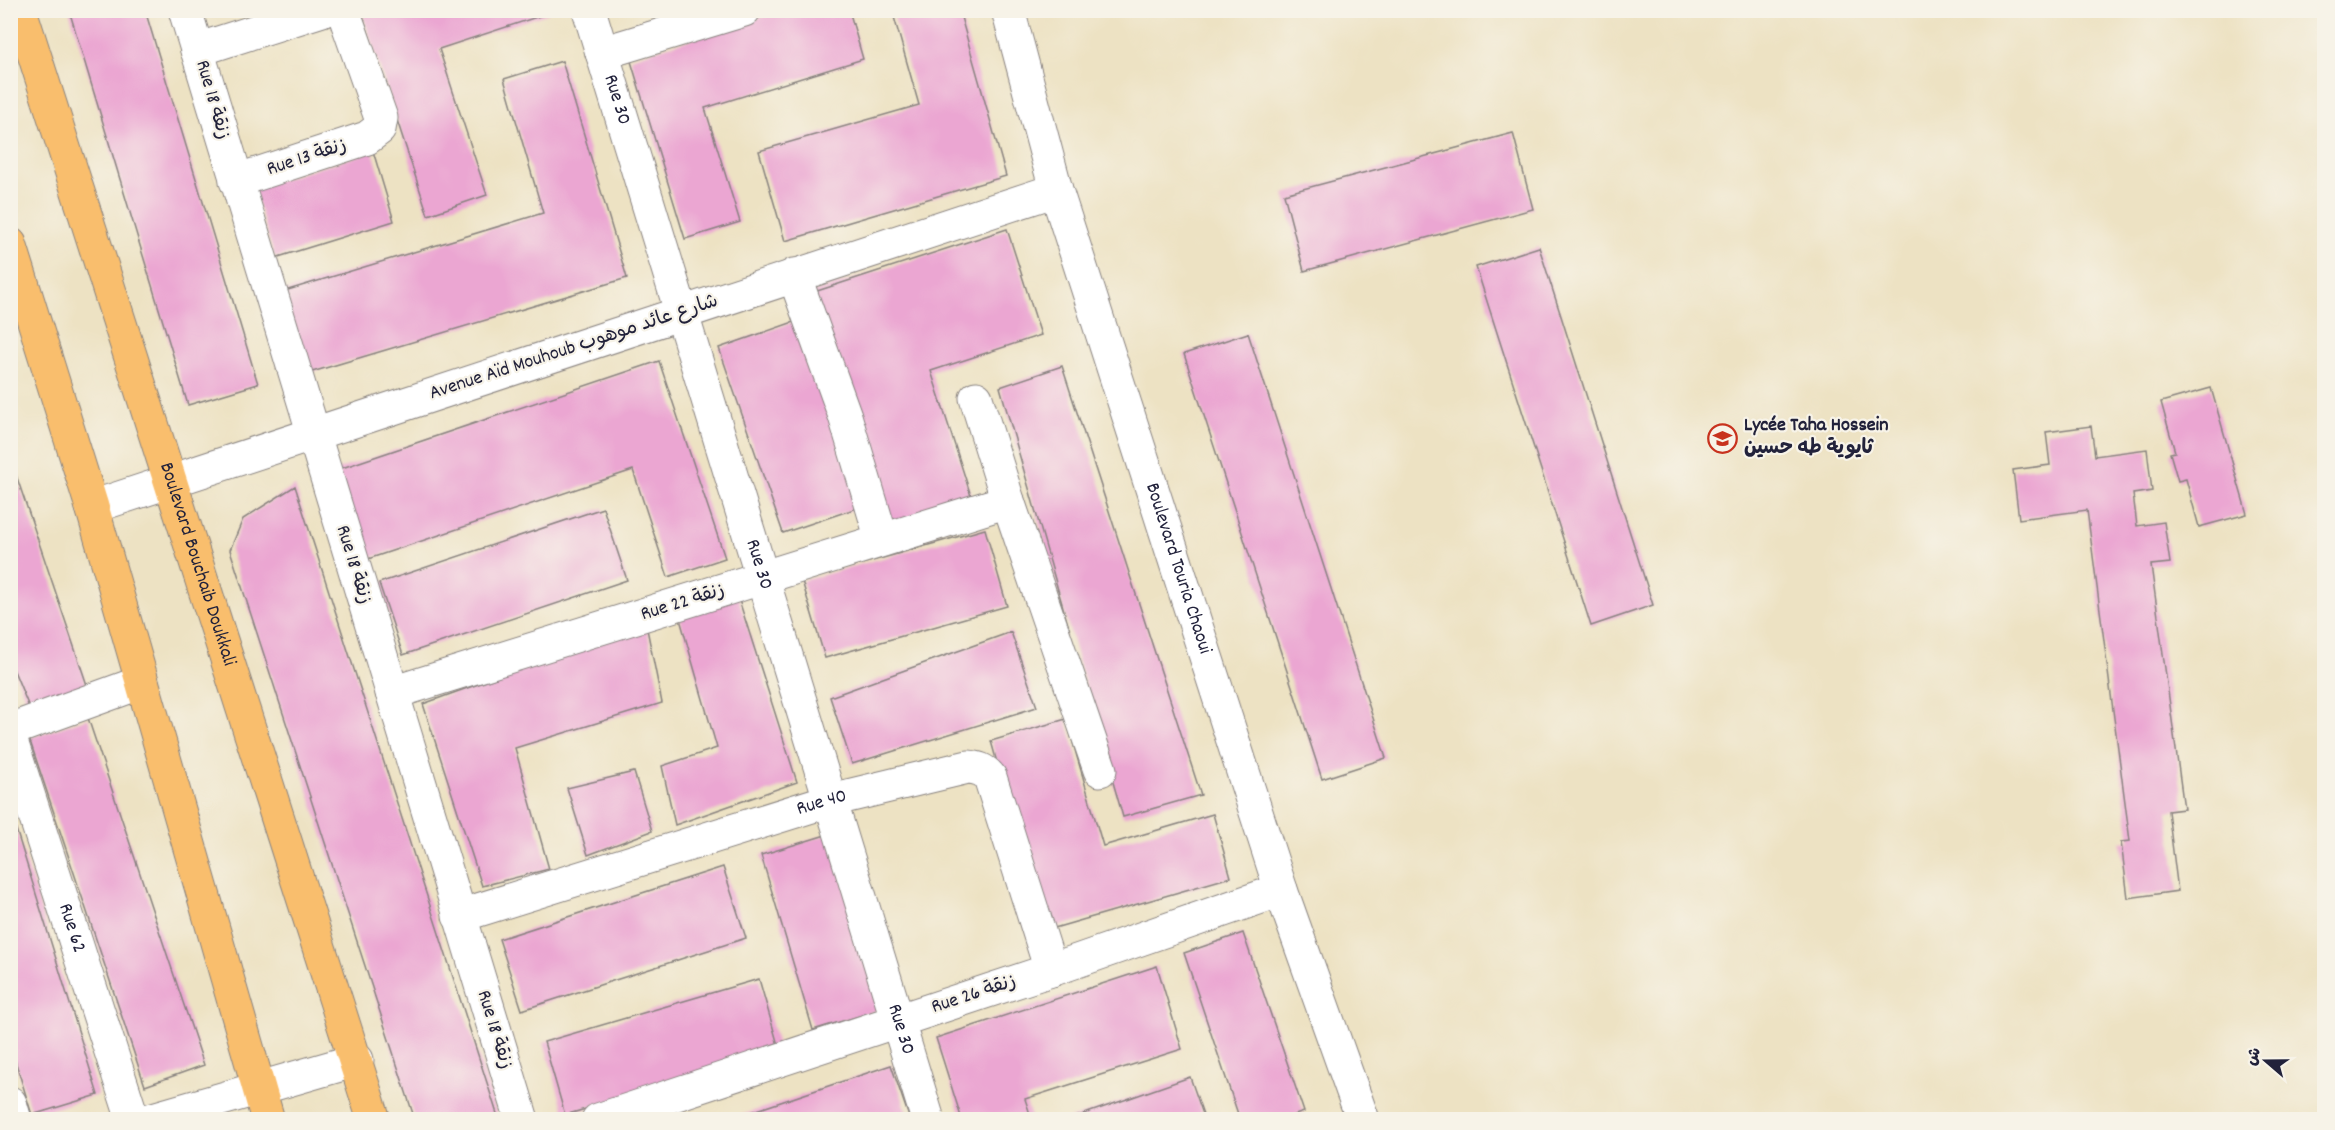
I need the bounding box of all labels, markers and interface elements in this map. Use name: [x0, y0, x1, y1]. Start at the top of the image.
street label: Rue 18 زنقة: [187, 57, 237, 143]
street label: Rue 30: [596, 71, 637, 129]
street label: Rue 13 زنقة: [264, 132, 350, 184]
street label: Avenue Aïd Mouhoub شارع عائد موهوب: [426, 288, 722, 408]
place label: Lycée Taha Hossein ثايوية طه حسين: [1744, 412, 1889, 463]
school or university icon: Lycée Taha Hossein ثايوية طه حسين: [1707, 422, 1739, 454]
street label: Boulevard Bouchaib Doukkali: [151, 459, 243, 670]
street label: Boulevard Touria Chaoui: [1137, 480, 1218, 658]
street label: Rue 18 زنقة: [328, 522, 378, 608]
street label: Rue 30: [737, 536, 779, 593]
street label: Rue 22 زنقة: [638, 577, 728, 629]
street label: Rue 40: [793, 783, 850, 824]
street label: Rue 62: [50, 900, 92, 957]
street label: Rue 26 زنقة: [928, 968, 1020, 1022]
street label: Rue 18 زنقة: [469, 987, 519, 1073]
street label: Rue 30: [879, 1001, 921, 1058]
north arrow: [2236, 1031, 2296, 1091]
text: ش: [2240, 1045, 2268, 1069]

